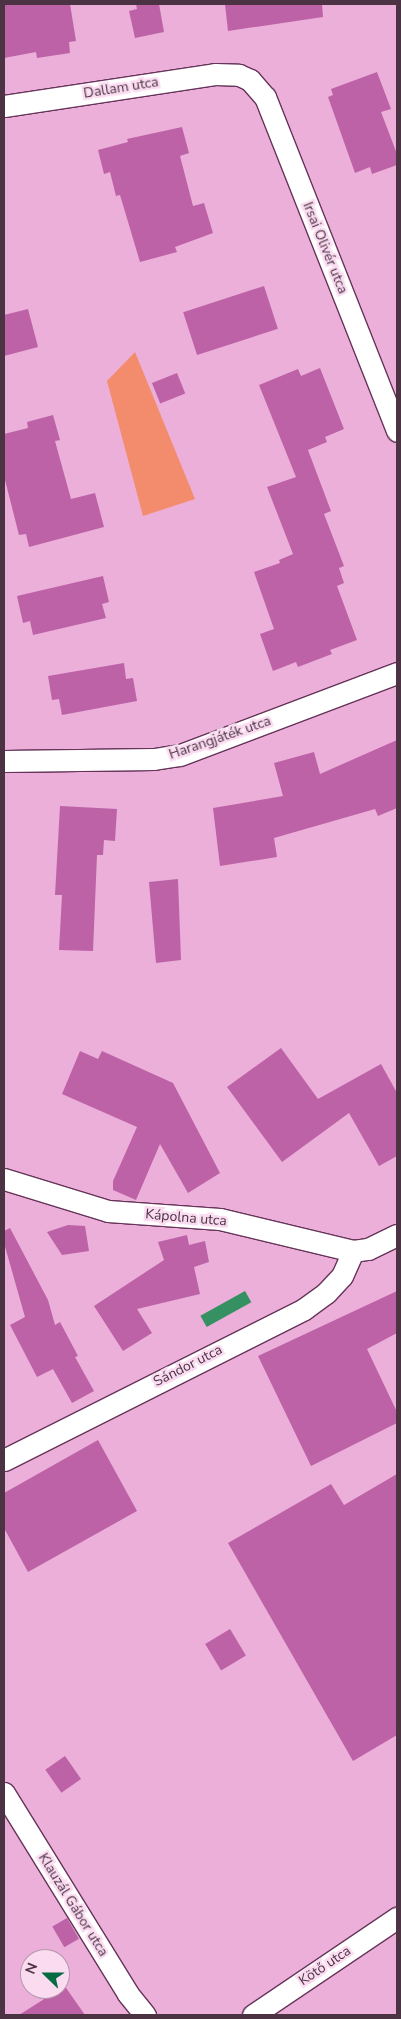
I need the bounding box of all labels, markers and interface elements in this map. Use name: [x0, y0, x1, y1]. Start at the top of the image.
street label: Dallam utca: [82, 74, 160, 102]
street label: Irsai Olivér utca: [299, 200, 351, 296]
street label: Harangjáték utca: [167, 713, 273, 763]
street label: Kápolna utca: [145, 1206, 227, 1230]
street label: Sándor utca: [151, 1341, 225, 1391]
street label: Klauzál Gábor utca: [35, 1850, 111, 1960]
street label: Kötő utca: [296, 1943, 354, 1989]
north arrow: [20, 1949, 70, 1999]
text: N: [21, 1960, 42, 1977]

